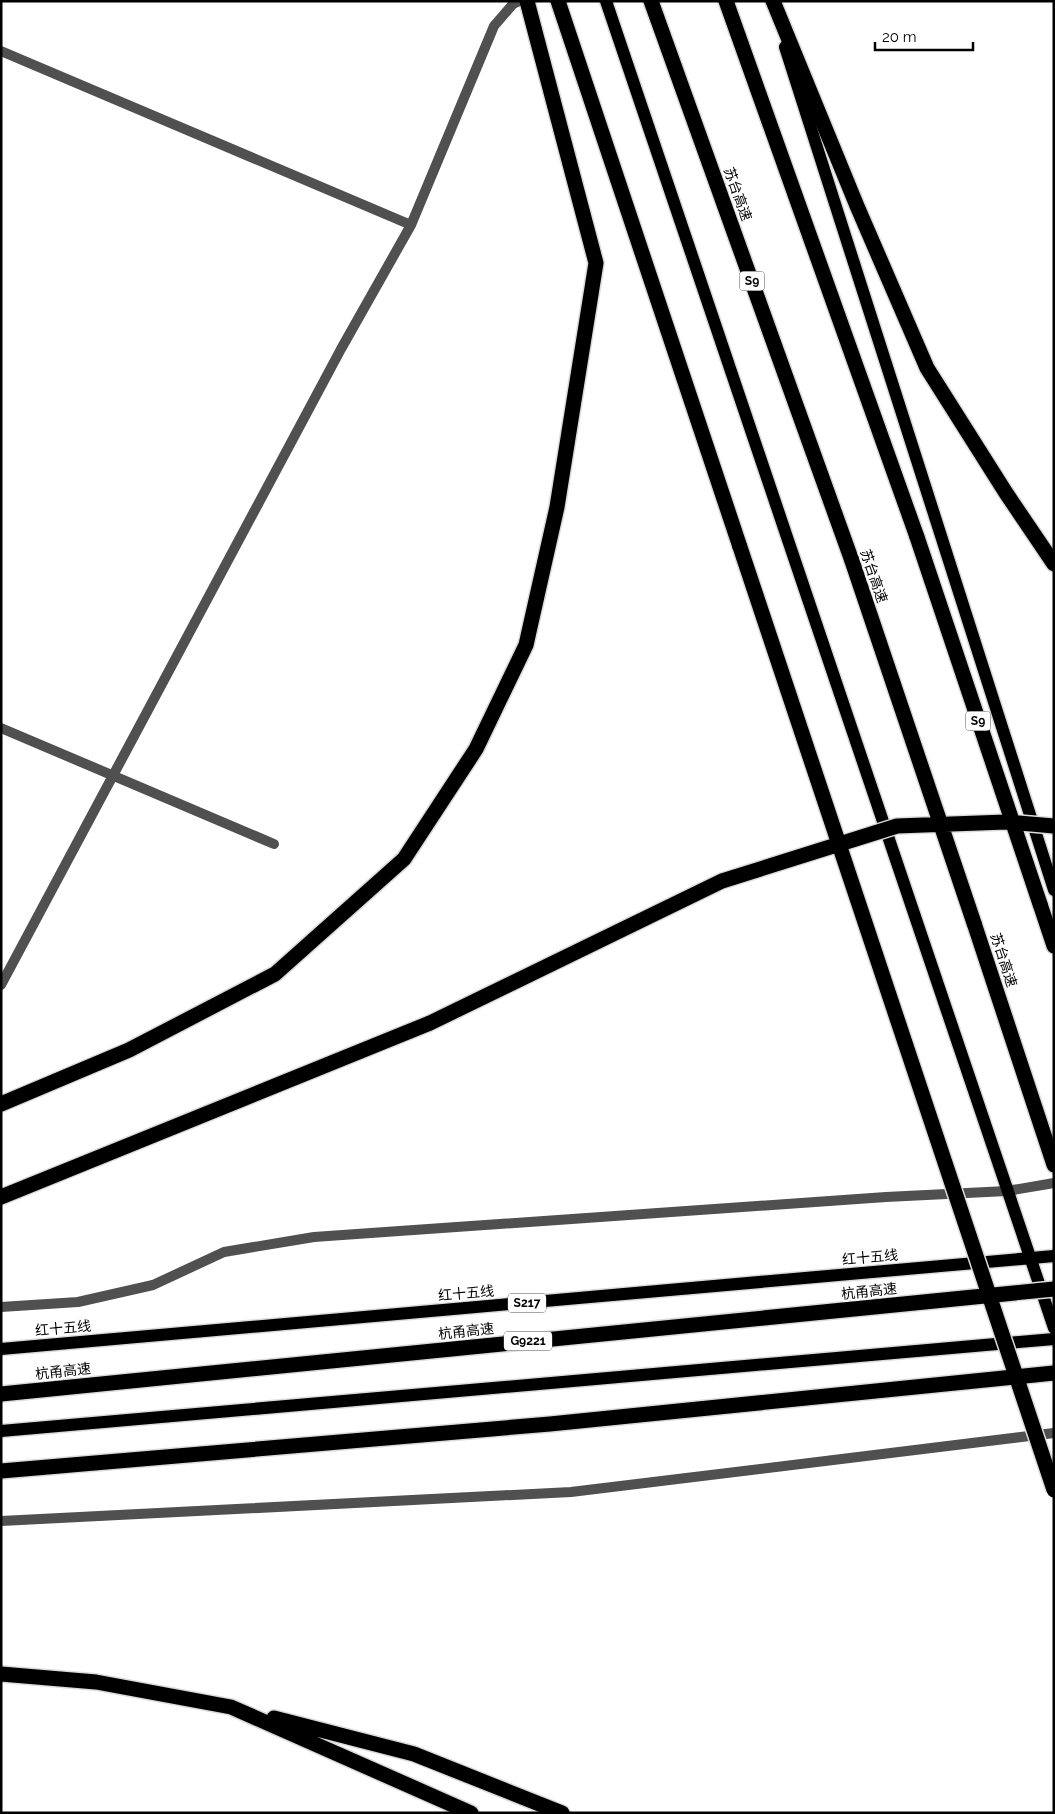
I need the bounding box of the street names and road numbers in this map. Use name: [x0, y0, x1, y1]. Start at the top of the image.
street label: 苏台高速: [721, 165, 755, 223]
road number: S9: [740, 272, 764, 290]
street label: 苏台高速: [857, 547, 891, 605]
road number: S9: [966, 711, 990, 730]
street label: 苏台高速: [988, 931, 1020, 989]
street label: 红十五线: [841, 1247, 899, 1267]
street label: 杭甬高速: [840, 1280, 898, 1302]
street label: 红十五线: [437, 1283, 495, 1303]
road number: S217: [508, 1294, 546, 1312]
street label: 红十五线: [34, 1318, 92, 1338]
street label: 杭甬高速: [437, 1320, 495, 1342]
road number: G9221: [504, 1332, 552, 1350]
street label: 杭甬高速: [34, 1360, 92, 1382]

